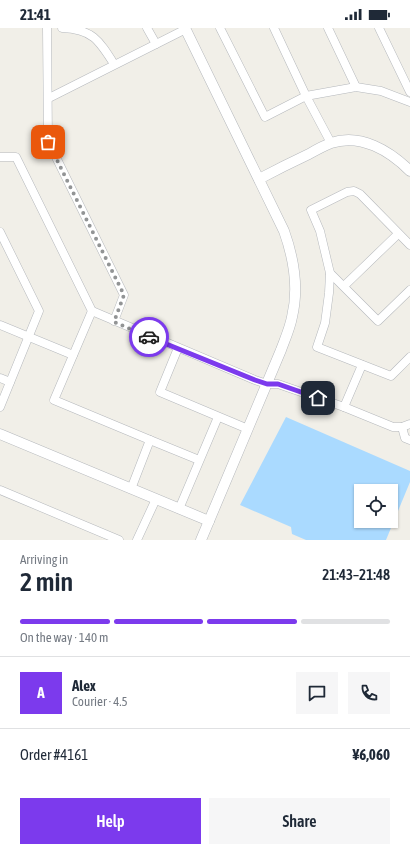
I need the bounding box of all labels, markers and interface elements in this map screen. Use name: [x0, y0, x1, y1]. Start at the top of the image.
text: 21:41: [20, 6, 51, 23]
pin: [31, 125, 65, 159]
icon: bag: [37, 131, 59, 153]
courier: [129, 317, 169, 357]
icon: car: [138, 326, 160, 348]
pin: [301, 381, 335, 415]
icon: home: [307, 387, 329, 409]
map controls: [354, 484, 398, 528]
button: locate: [354, 484, 398, 528]
text: Arriving in: [20, 552, 68, 567]
text: 21:43–21:48: [322, 566, 390, 583]
text: 2 min: [20, 567, 73, 597]
text: On the way · 140 m: [20, 630, 108, 645]
button: chat: [296, 672, 338, 714]
button: phone: [348, 672, 390, 714]
text: Alex: [72, 677, 96, 694]
text: A: [37, 684, 45, 701]
text: Courier · 4.5: [72, 694, 128, 709]
text: Order #4161: [20, 746, 88, 763]
text: ¥6,060: [352, 746, 390, 763]
button: Help: [20, 798, 201, 844]
button: Share: [209, 798, 390, 844]

